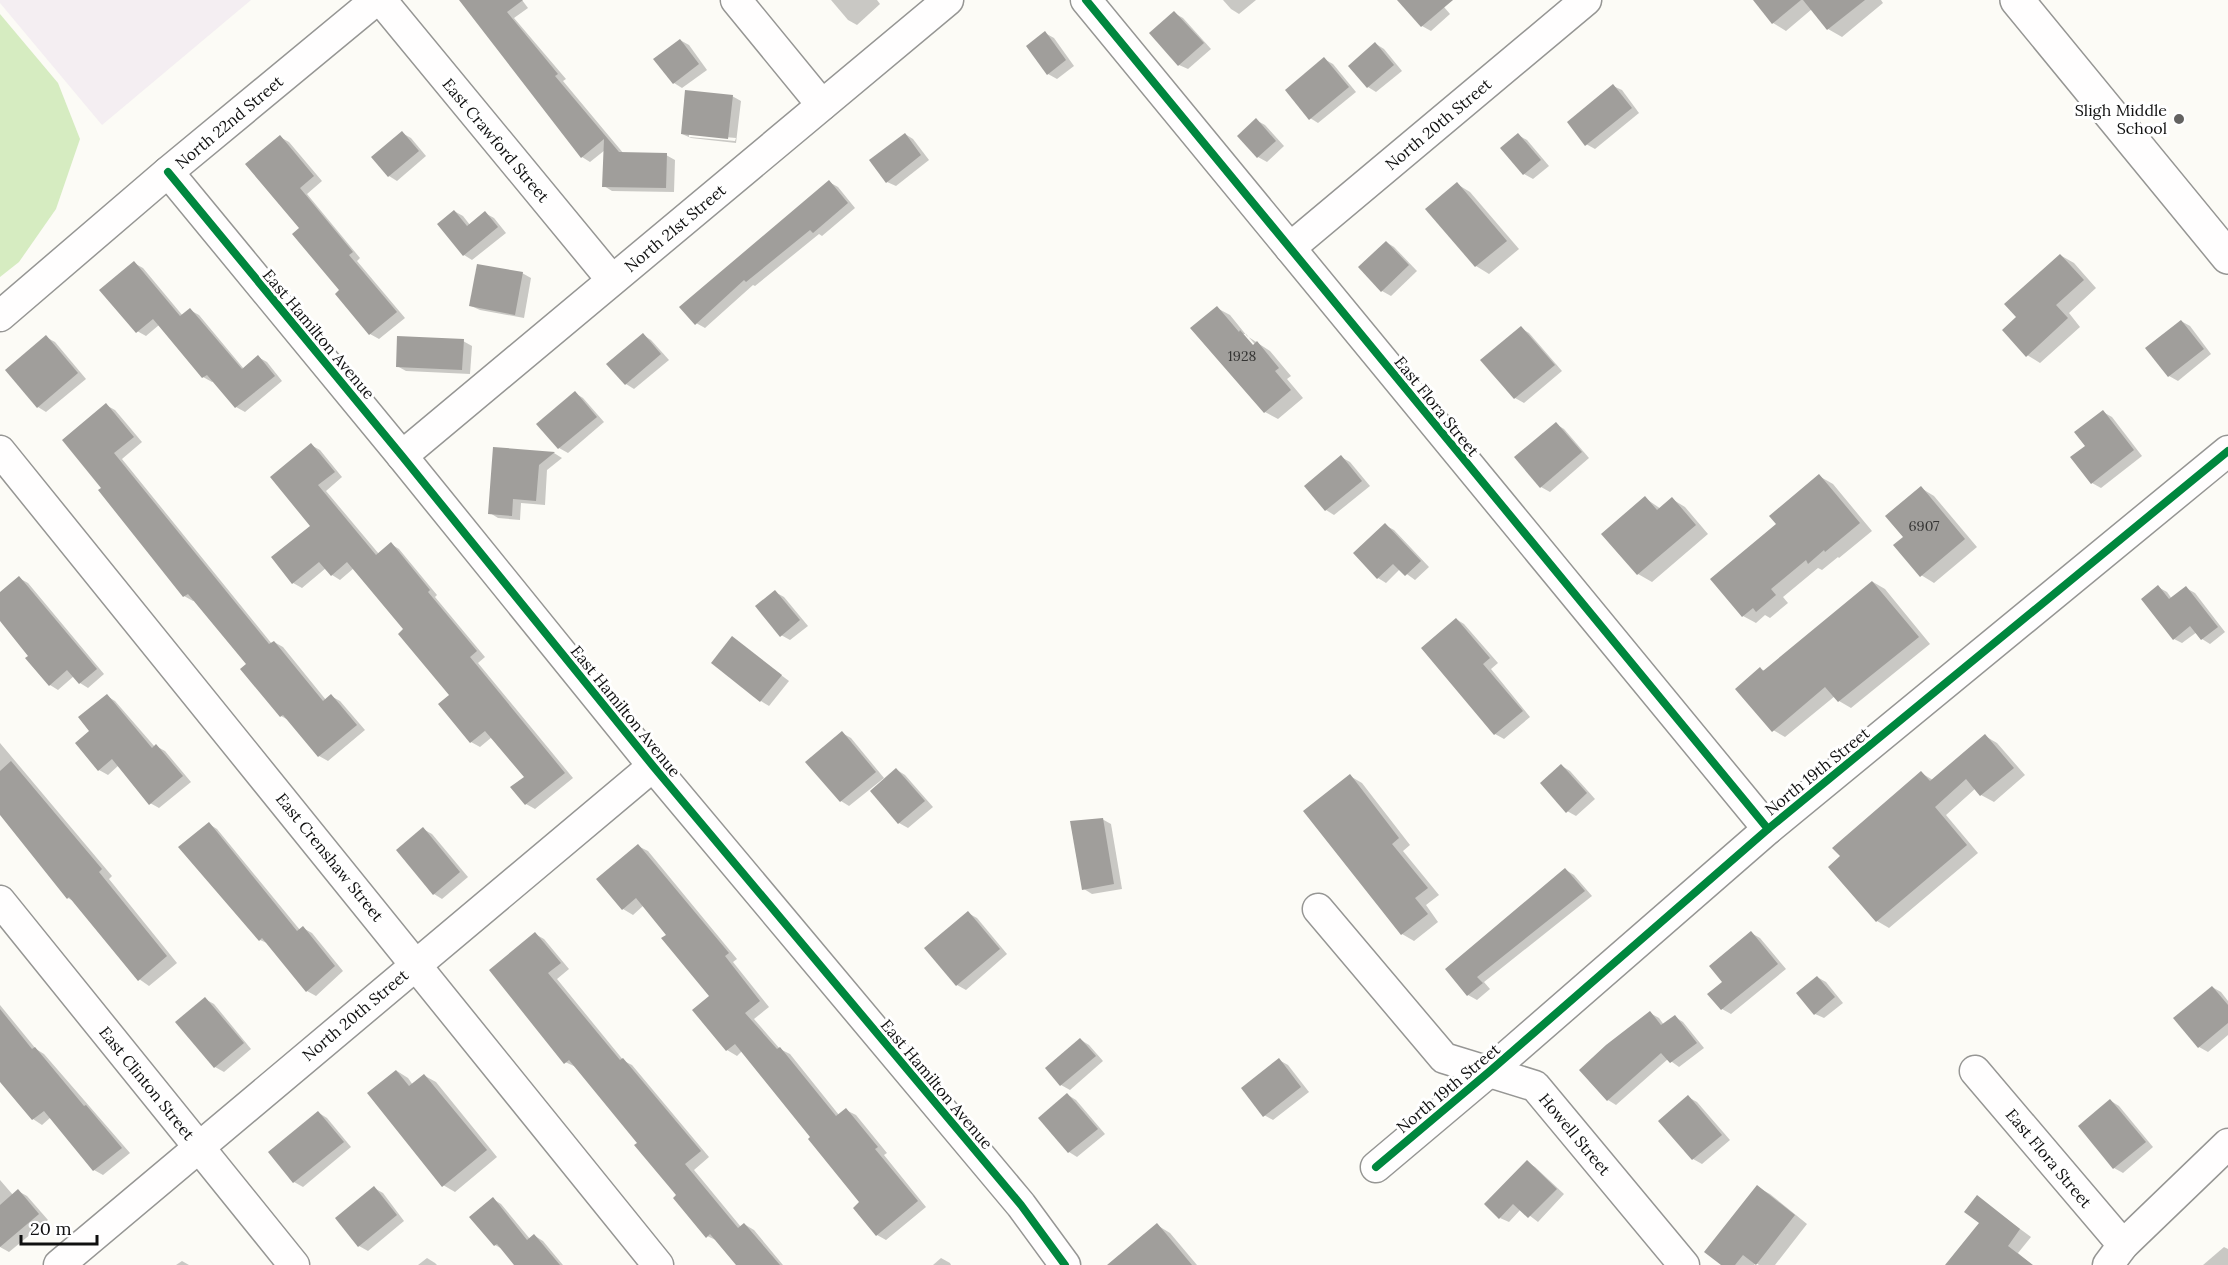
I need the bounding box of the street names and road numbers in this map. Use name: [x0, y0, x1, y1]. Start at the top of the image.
street label: North 22nd Street: [171, 71, 288, 173]
street label: North 20th Street: [1381, 73, 1496, 174]
street label: East Crawford Street: [438, 74, 554, 207]
street label: North 21st Street: [620, 179, 730, 276]
street label: East Hamilton Avenue: [259, 265, 379, 403]
street label: East Flora Street: [1390, 352, 1484, 461]
street label: East Hamilton Avenue: [567, 641, 685, 781]
street label: North 19th Street: [1761, 722, 1874, 819]
street label: East Crenshaw Street: [272, 789, 389, 926]
street label: North 20th Street: [298, 964, 413, 1065]
street label: East Hamilton Avenue: [877, 1015, 997, 1153]
street label: East Clinton Street: [95, 1022, 199, 1144]
street label: North 19th Street: [1392, 1038, 1504, 1137]
street label: Howell Street: [1535, 1089, 1616, 1180]
street label: East Flora Street: [2002, 1104, 2097, 1212]

